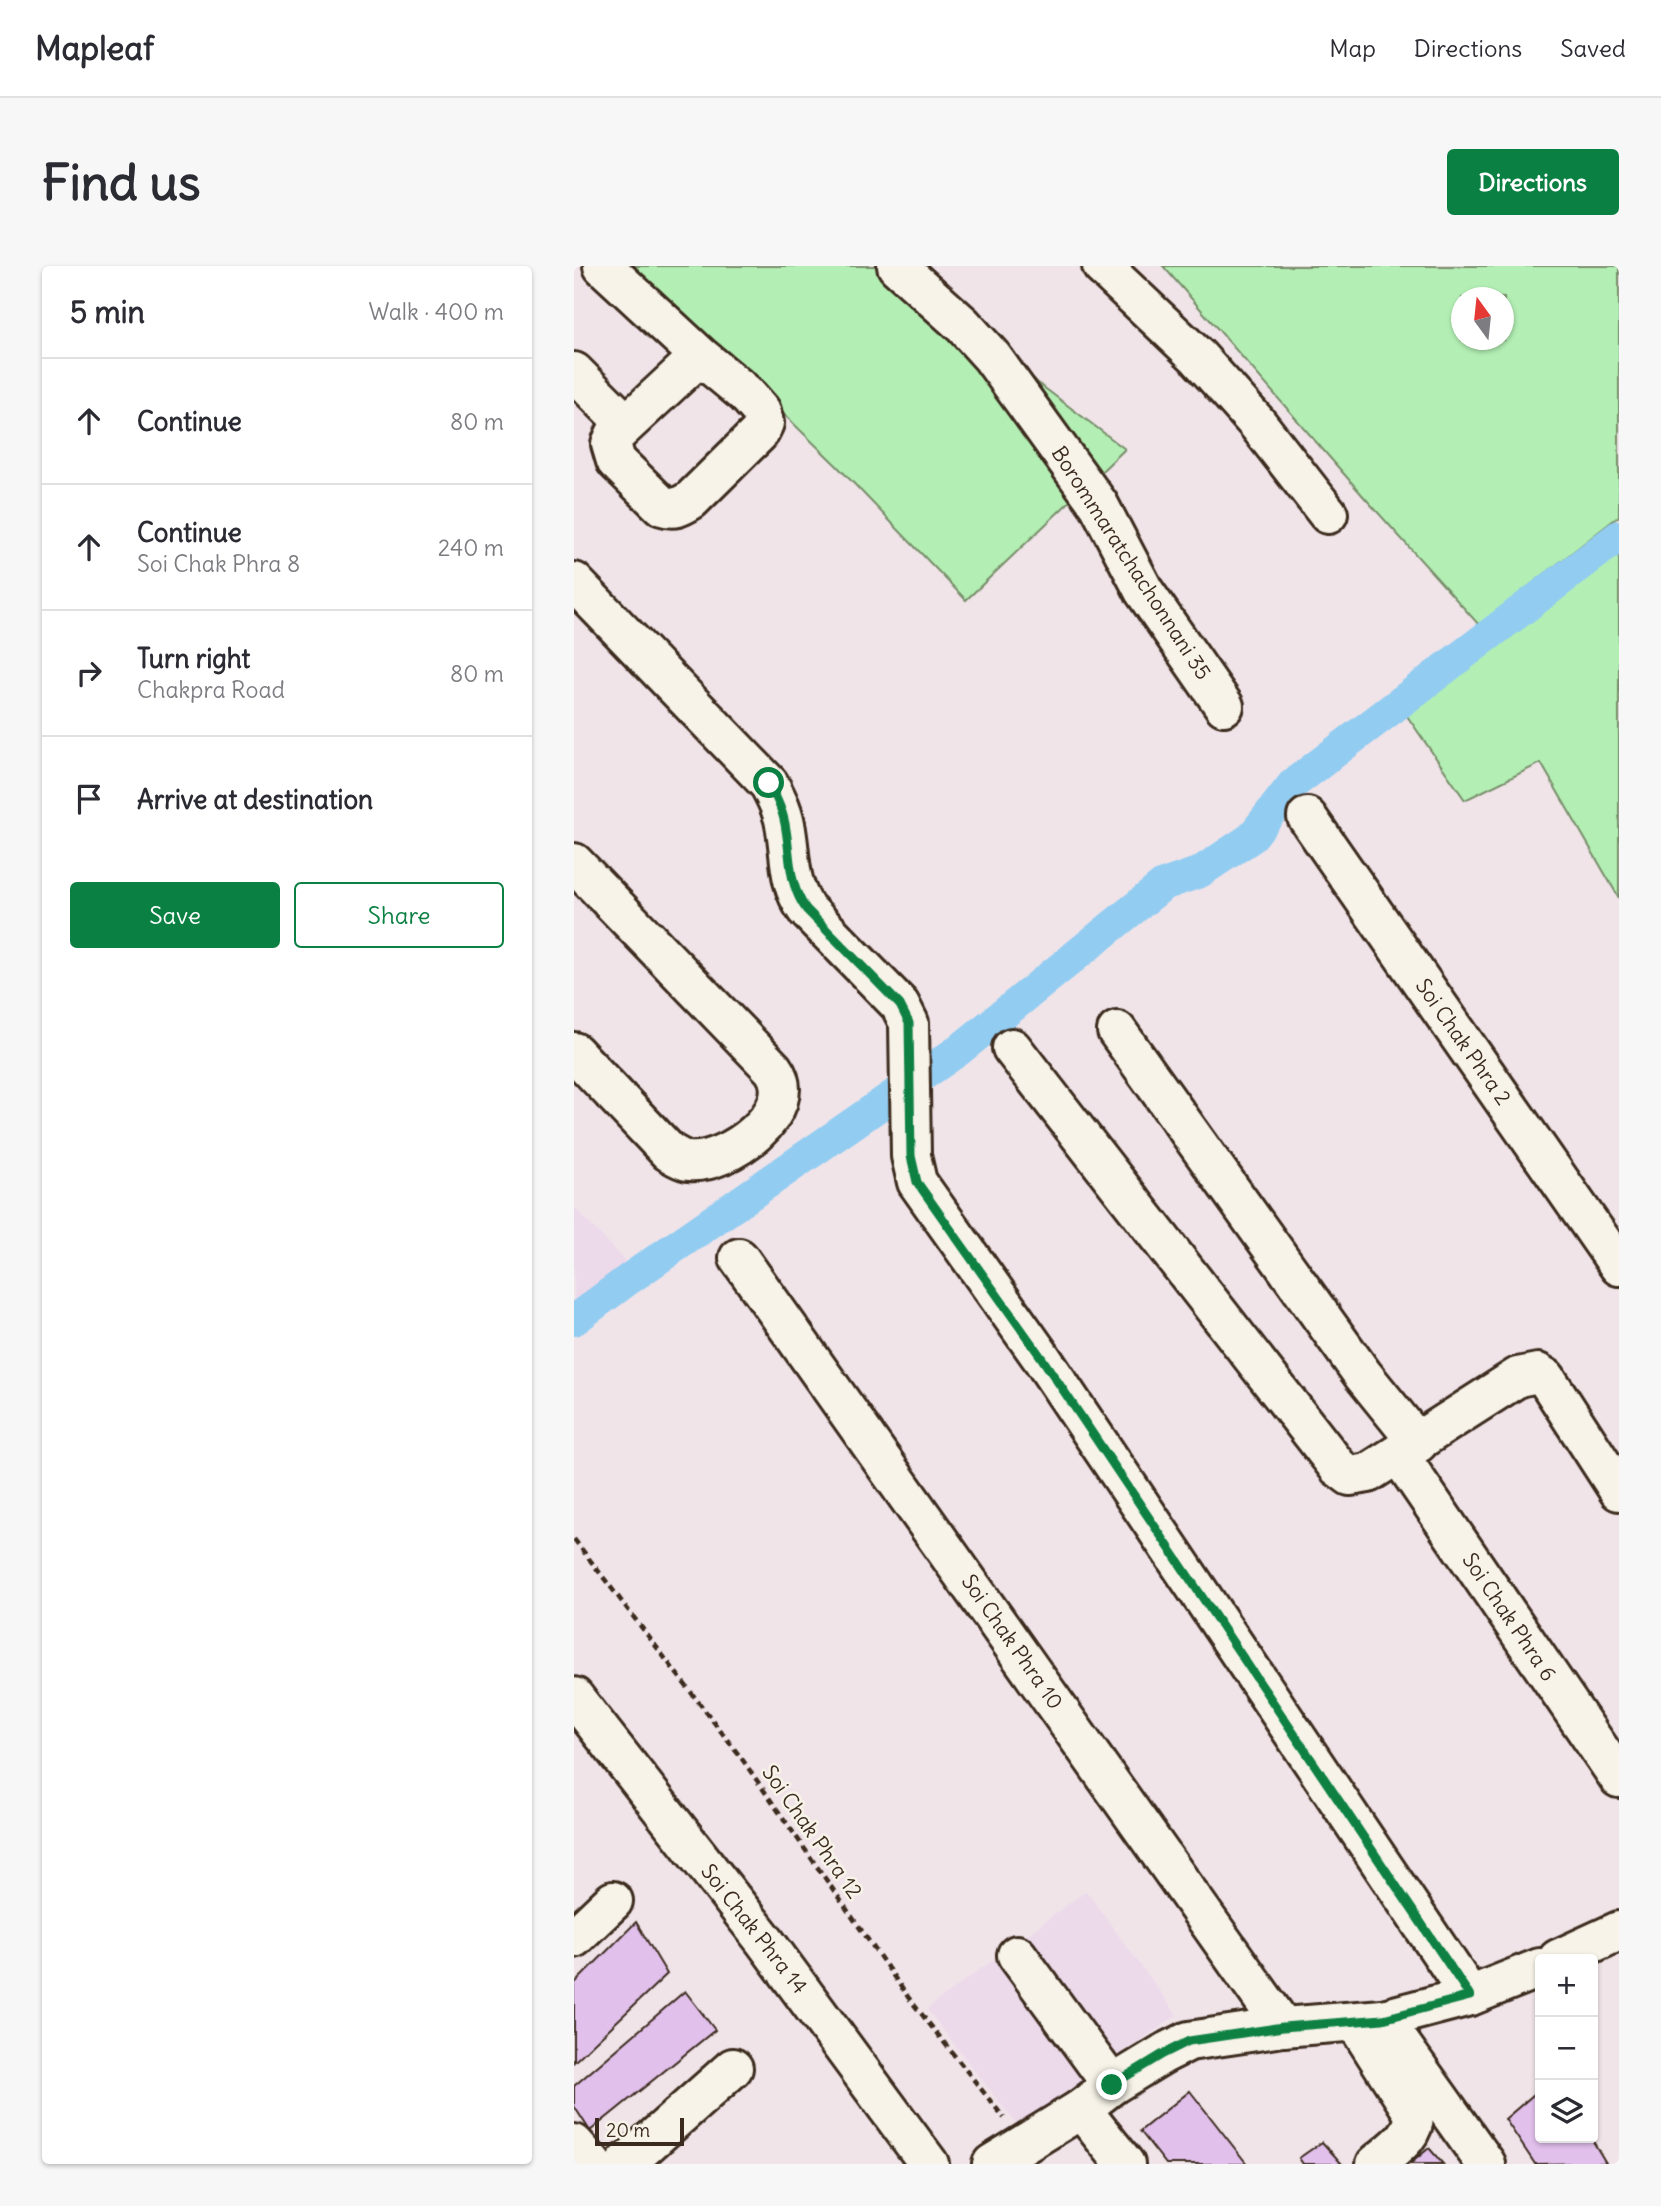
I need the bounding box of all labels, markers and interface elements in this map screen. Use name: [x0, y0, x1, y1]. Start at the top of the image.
text: Mapleaf: [35, 27, 154, 69]
text: Map: [1329, 33, 1376, 63]
text: Directions: [1414, 33, 1522, 63]
text: Saved: [1560, 33, 1626, 63]
button: Directions: [1447, 149, 1619, 215]
text: Find us: [42, 152, 200, 213]
north arrow: [1451, 287, 1514, 350]
text: 5 min: [70, 293, 145, 331]
text: Walk · 400 m: [369, 297, 504, 326]
icon: ahead: [70, 402, 108, 440]
text: Continue: [137, 405, 242, 438]
text: 80 m: [450, 407, 504, 436]
street label: Borommaratchachonnani 35: [1046, 441, 1217, 685]
text: Continue: [137, 516, 242, 549]
icon: ahead: [70, 528, 108, 566]
text: 240 m: [438, 533, 504, 562]
text: Soi Chak Phra 8: [137, 549, 300, 578]
text: Turn right: [137, 642, 250, 675]
icon: right: [70, 654, 108, 692]
text: 80 m: [450, 659, 504, 688]
text: Chakpra Road: [137, 675, 285, 704]
route start: [753, 767, 784, 798]
icon: arrive: [70, 780, 108, 818]
text: Arrive at destination: [137, 783, 373, 816]
button: Save: [70, 882, 280, 948]
button: Share: [294, 882, 504, 948]
street label: Soi Chak Phra 2: [1410, 973, 1517, 1110]
street label: Soi Chak Phra 6: [1457, 1547, 1562, 1686]
street label: Soi Chak Phra 10: [956, 1569, 1069, 1715]
street label: Soi Chak Phra 12: [756, 1760, 868, 1904]
street label: Soi Chak Phra 14: [695, 1858, 813, 1999]
map controls: [1535, 1954, 1598, 2143]
button: +: [1535, 1954, 1598, 2017]
button: −: [1535, 2017, 1598, 2080]
route end: [1096, 2069, 1127, 2100]
button: layers: [1535, 2080, 1598, 2143]
scale bar: [595, 2115, 684, 2147]
text: 20 m: [606, 2118, 650, 2142]

